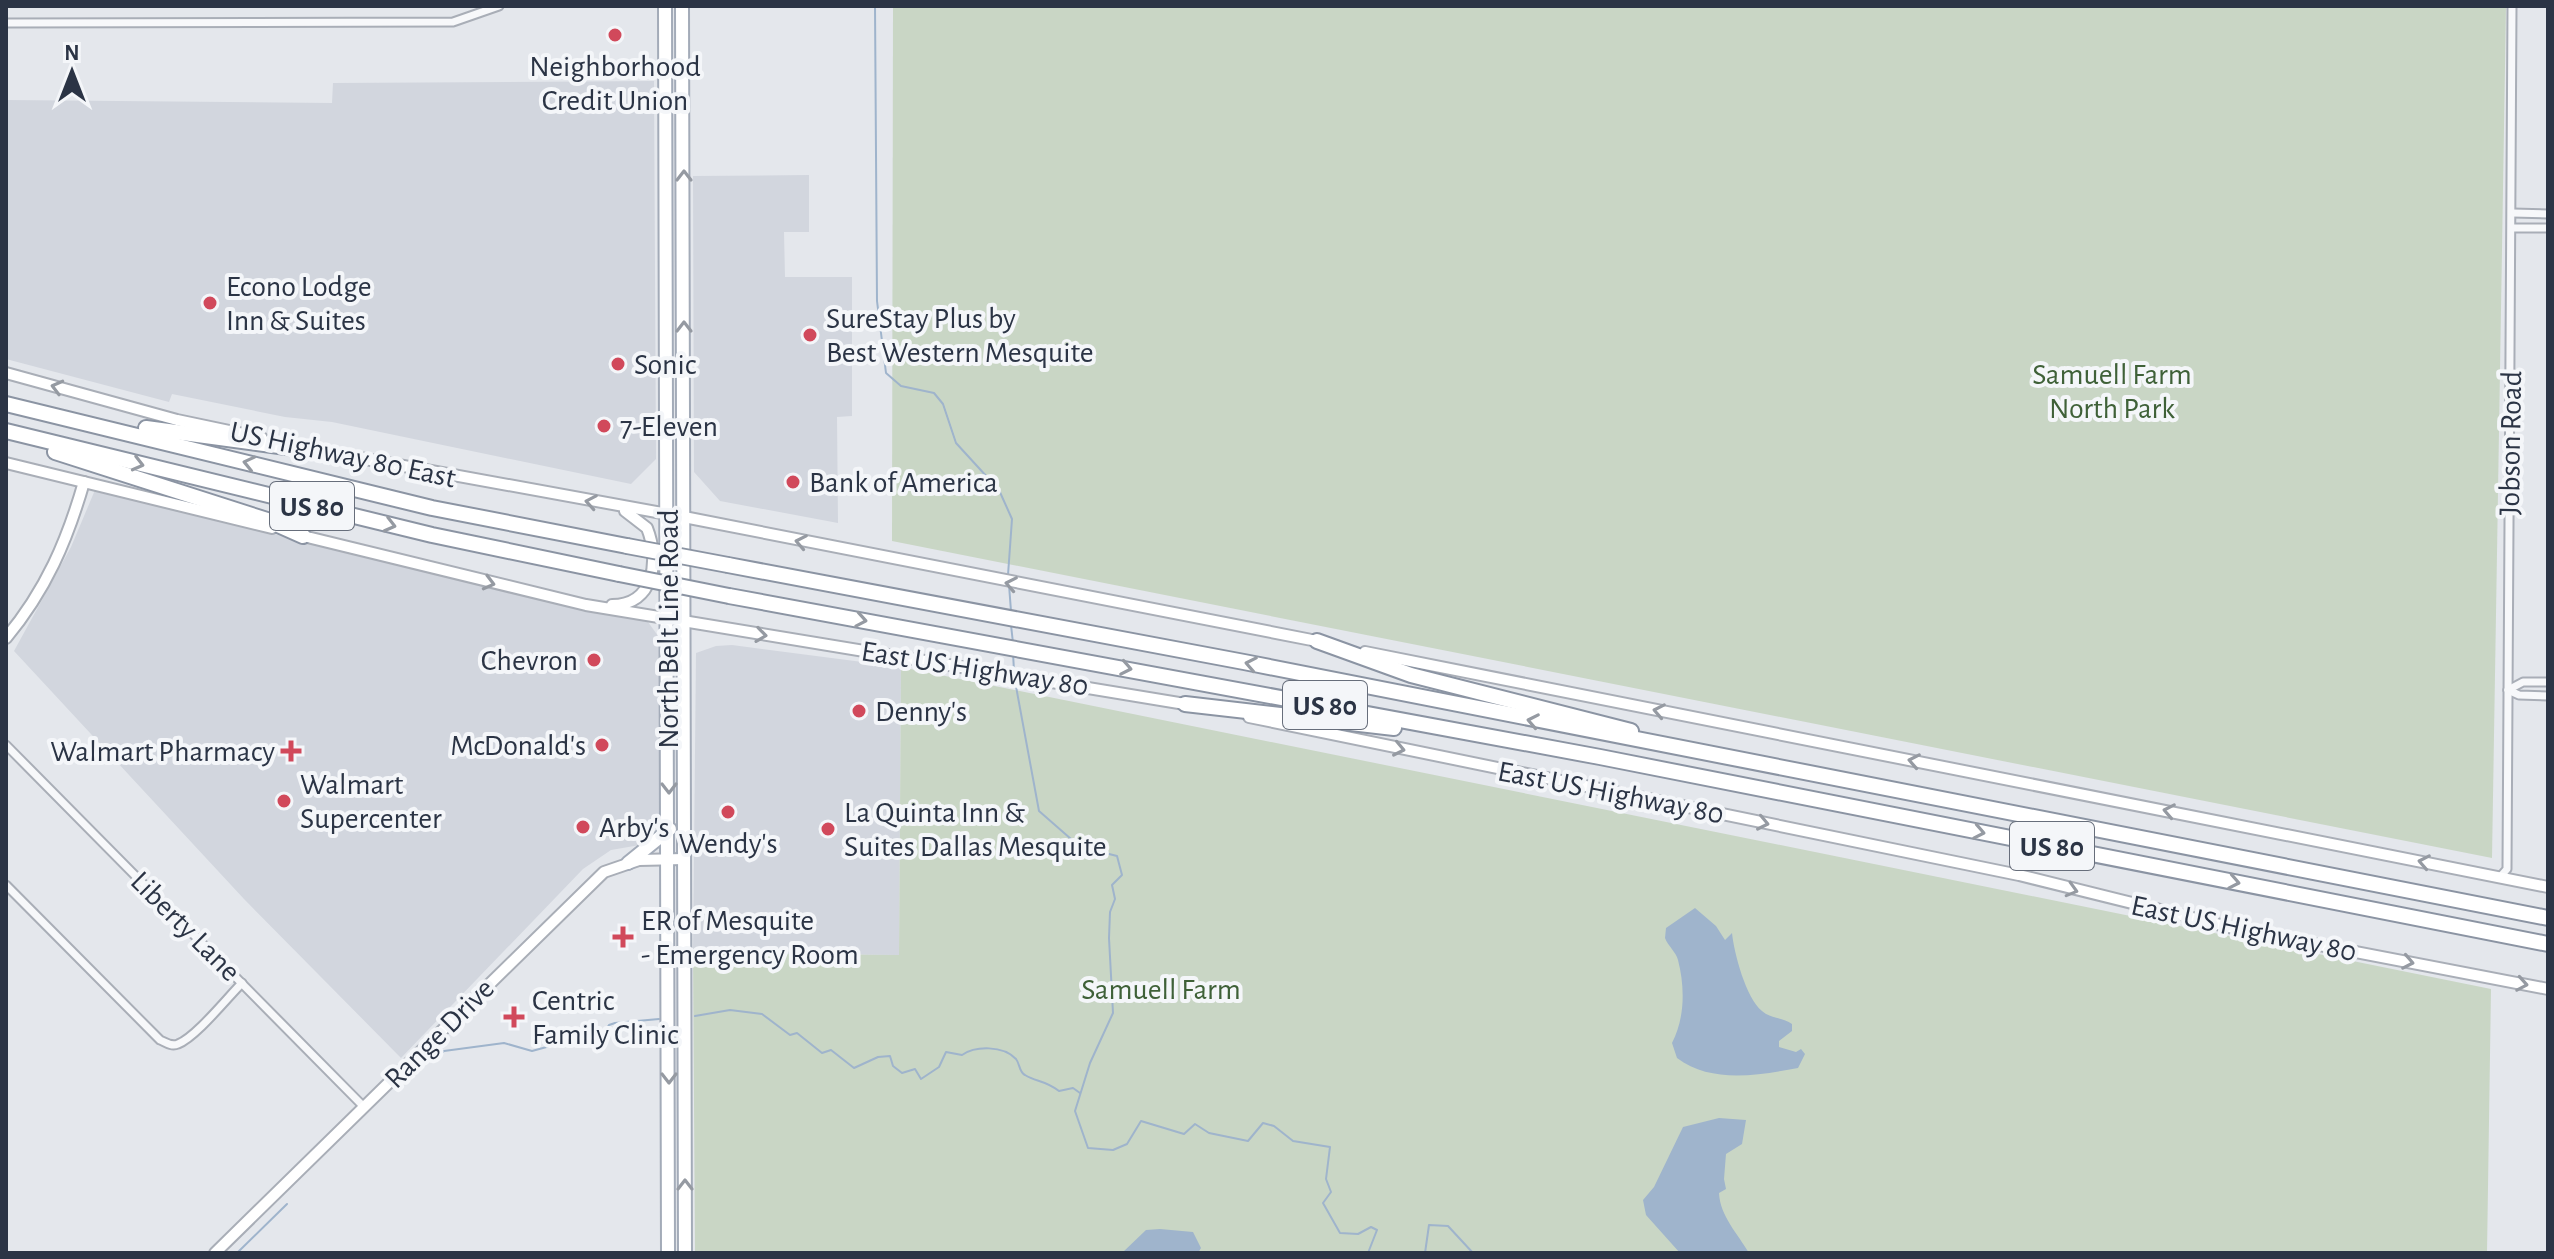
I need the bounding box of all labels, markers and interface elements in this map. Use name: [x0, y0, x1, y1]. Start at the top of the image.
marker: Neighborhood Credit Union: [606, 26, 624, 44]
north arrow: [32, 32, 112, 112]
text: N: [64, 42, 80, 64]
place label: Neighborhood Credit Union: [529, 52, 701, 116]
one-way arrow: [675, 169, 693, 182]
place label: Econo Lodge Inn & Suites: [226, 272, 372, 336]
marker: Econo Lodge Inn & Suites: [201, 294, 219, 312]
place label: SureStay Plus by Best Western Mesquite: [826, 304, 1094, 368]
one-way arrow: [675, 320, 693, 333]
marker: SureStay Plus by Best Western Mesquite: [801, 326, 819, 344]
place label: Sonic: [634, 350, 697, 380]
marker: Sonic: [609, 355, 627, 373]
park label: Samuell Farm North Park: [2032, 360, 2192, 424]
street label: Jobson Road: [2495, 371, 2527, 516]
one-way arrow: [51, 379, 65, 396]
place label: 7-Eleven: [620, 412, 718, 442]
street label: US Highway 80 East: [227, 416, 459, 494]
marker: 7-Eleven: [595, 417, 613, 435]
one-way arrow: [130, 454, 144, 471]
one-way arrow: [243, 456, 257, 473]
place label: Bank of America: [809, 468, 998, 498]
marker: Bank of America: [784, 473, 802, 491]
road number: US 80: [270, 482, 354, 530]
one-way arrow: [584, 494, 598, 511]
street label: North Belt Line Road: [654, 509, 684, 749]
one-way arrow: [383, 516, 397, 533]
one-way arrow: [794, 534, 808, 551]
one-way arrow: [482, 573, 496, 590]
one-way arrow: [1004, 576, 1017, 593]
one-way arrow: [854, 611, 868, 628]
one-way arrow: [754, 626, 768, 643]
street label: East US Highway 80: [859, 636, 1091, 702]
place label: Chevron: [481, 646, 578, 676]
marker: Chevron: [585, 651, 603, 669]
one-way arrow: [1244, 656, 1257, 673]
one-way arrow: [1119, 659, 1132, 676]
road number: US 80: [1283, 681, 1367, 729]
place label: Denny's: [875, 697, 967, 727]
marker: Denny's: [850, 702, 868, 720]
one-way arrow: [1652, 703, 1666, 720]
one-way arrow: [1527, 713, 1540, 730]
place label: McDonald's: [450, 731, 586, 761]
marker: McDonald's: [593, 736, 611, 754]
place label: Walmart Pharmacy: [50, 737, 275, 767]
one-way arrow: [1391, 740, 1405, 757]
marker: Walmart Pharmacy: [282, 742, 300, 760]
one-way arrow: [1907, 753, 1921, 770]
street label: East US Highway 80: [1495, 756, 1726, 830]
place label: Walmart Supercenter: [300, 770, 442, 834]
one-way arrow: [660, 782, 678, 795]
marker: Walmart Supercenter: [275, 792, 293, 810]
place label: La Quinta Inn & Suites Dallas Mesquite: [844, 798, 1107, 862]
marker: Wendy's: [719, 803, 737, 821]
one-way arrow: [2163, 803, 2176, 820]
place label: Arby's: [599, 813, 670, 843]
one-way arrow: [1756, 814, 1769, 831]
marker: Arby's: [574, 818, 592, 836]
marker: La Quinta Inn & Suites Dallas Mesquite: [819, 820, 837, 838]
one-way arrow: [1972, 822, 1986, 839]
road number: US 80: [2010, 822, 2094, 870]
place label: Wendy's: [678, 829, 778, 859]
one-way arrow: [2418, 854, 2431, 871]
street label: Liberty Lane: [125, 866, 246, 987]
one-way arrow: [2227, 873, 2240, 890]
one-way arrow: [2064, 880, 2078, 897]
street label: East US Highway 80: [2128, 890, 2359, 968]
place label: ER of Mesquite - Emergency Room: [641, 906, 859, 970]
marker: ER of Mesquite - Emergency Room: [612, 926, 634, 948]
one-way arrow: [2401, 953, 2415, 970]
street label: Range Drive: [379, 973, 500, 1094]
park label: Samuell Farm: [1081, 975, 1241, 1005]
one-way arrow: [2515, 975, 2529, 992]
place label: Centric Family Clinic: [532, 986, 679, 1050]
marker: Centric Family Clinic: [503, 1006, 525, 1028]
one-way arrow: [660, 1072, 678, 1085]
one-way arrow: [676, 1178, 694, 1191]

